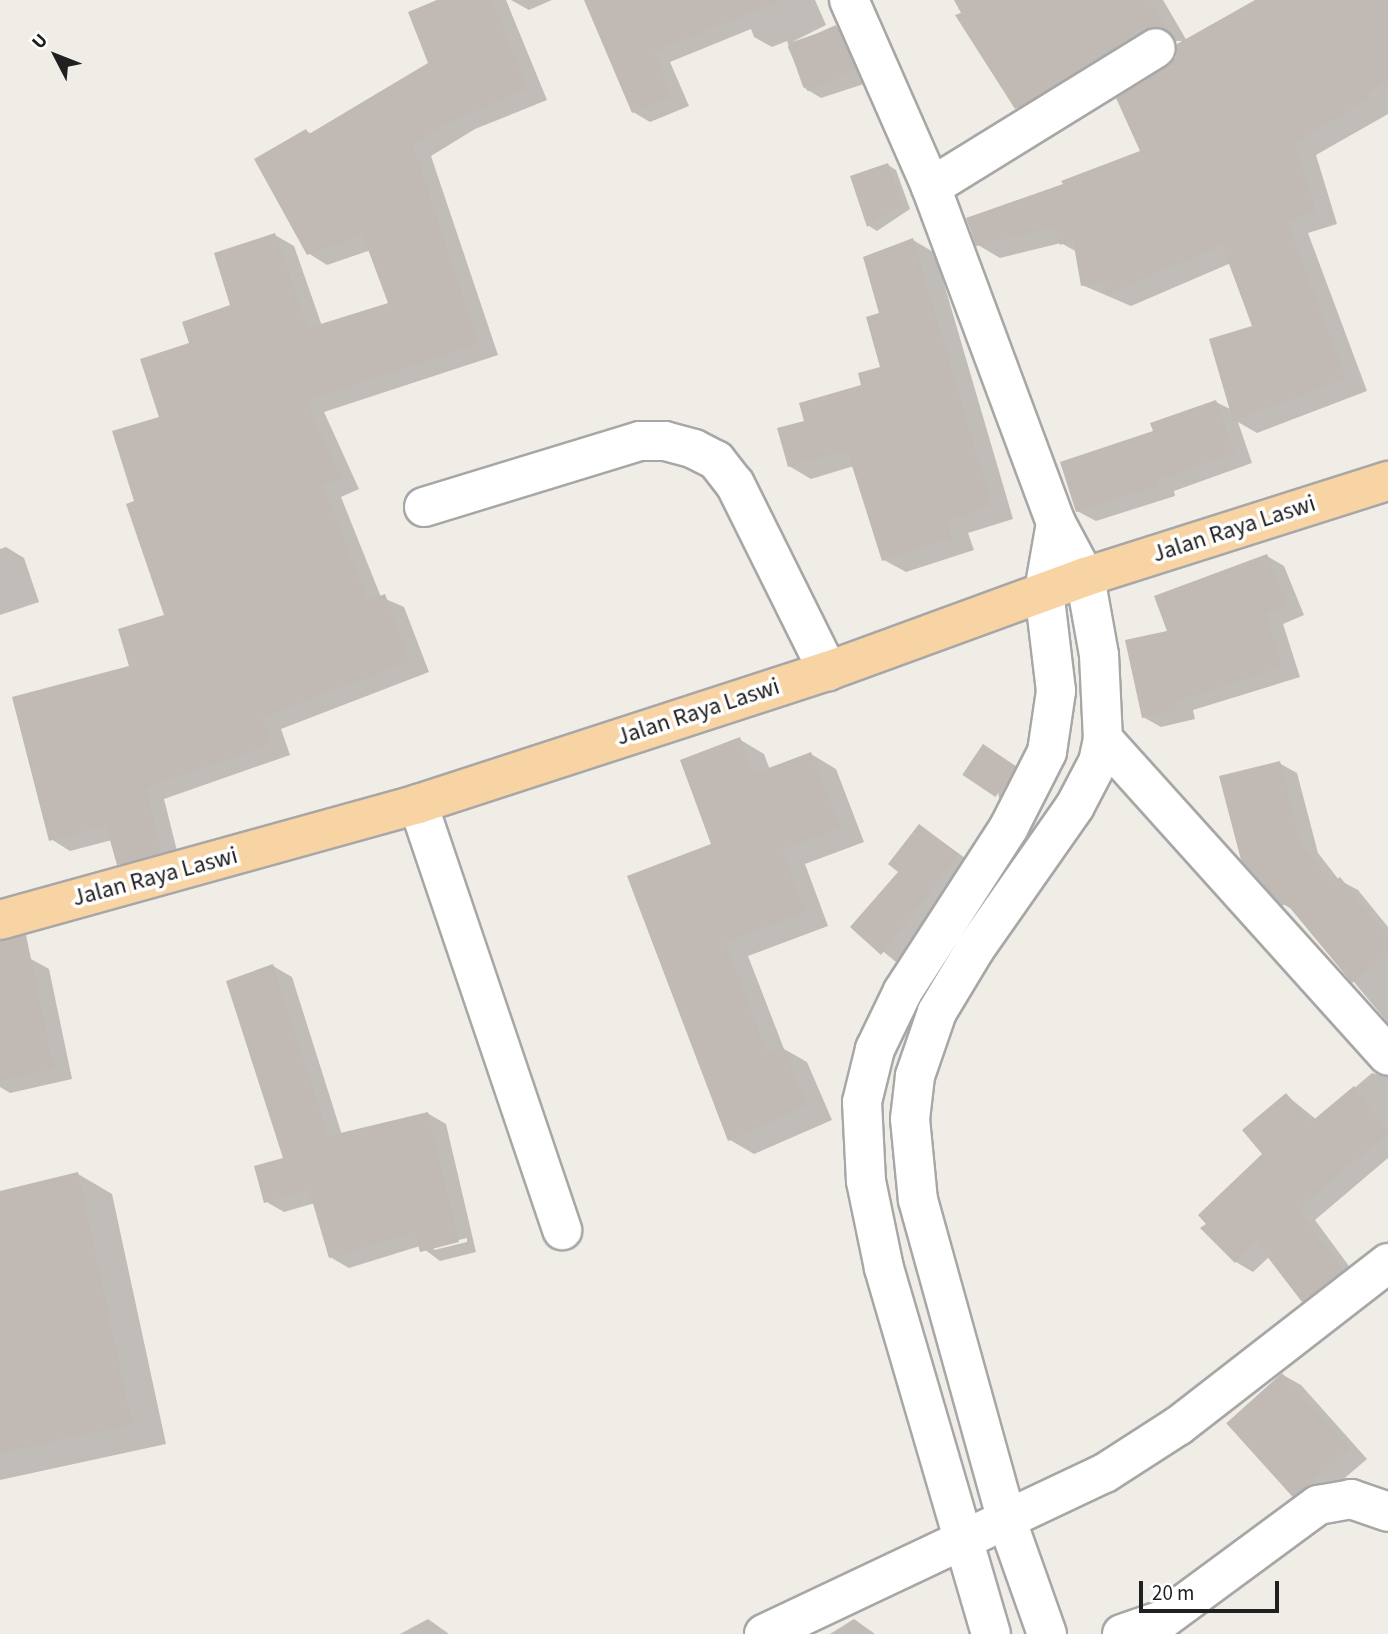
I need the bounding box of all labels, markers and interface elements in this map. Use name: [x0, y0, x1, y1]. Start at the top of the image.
north arrow: [21, 21, 91, 91]
text: U: [26, 28, 54, 55]
street label: Jalan Raya Laswi: [1149, 489, 1319, 569]
street label: Jalan Raya Laswi: [613, 672, 783, 752]
street label: Jalan Raya Laswi: [69, 841, 241, 913]
scale bar: [1143, 1568, 1283, 1612]
text: 20 m: [1152, 1578, 1194, 1608]

